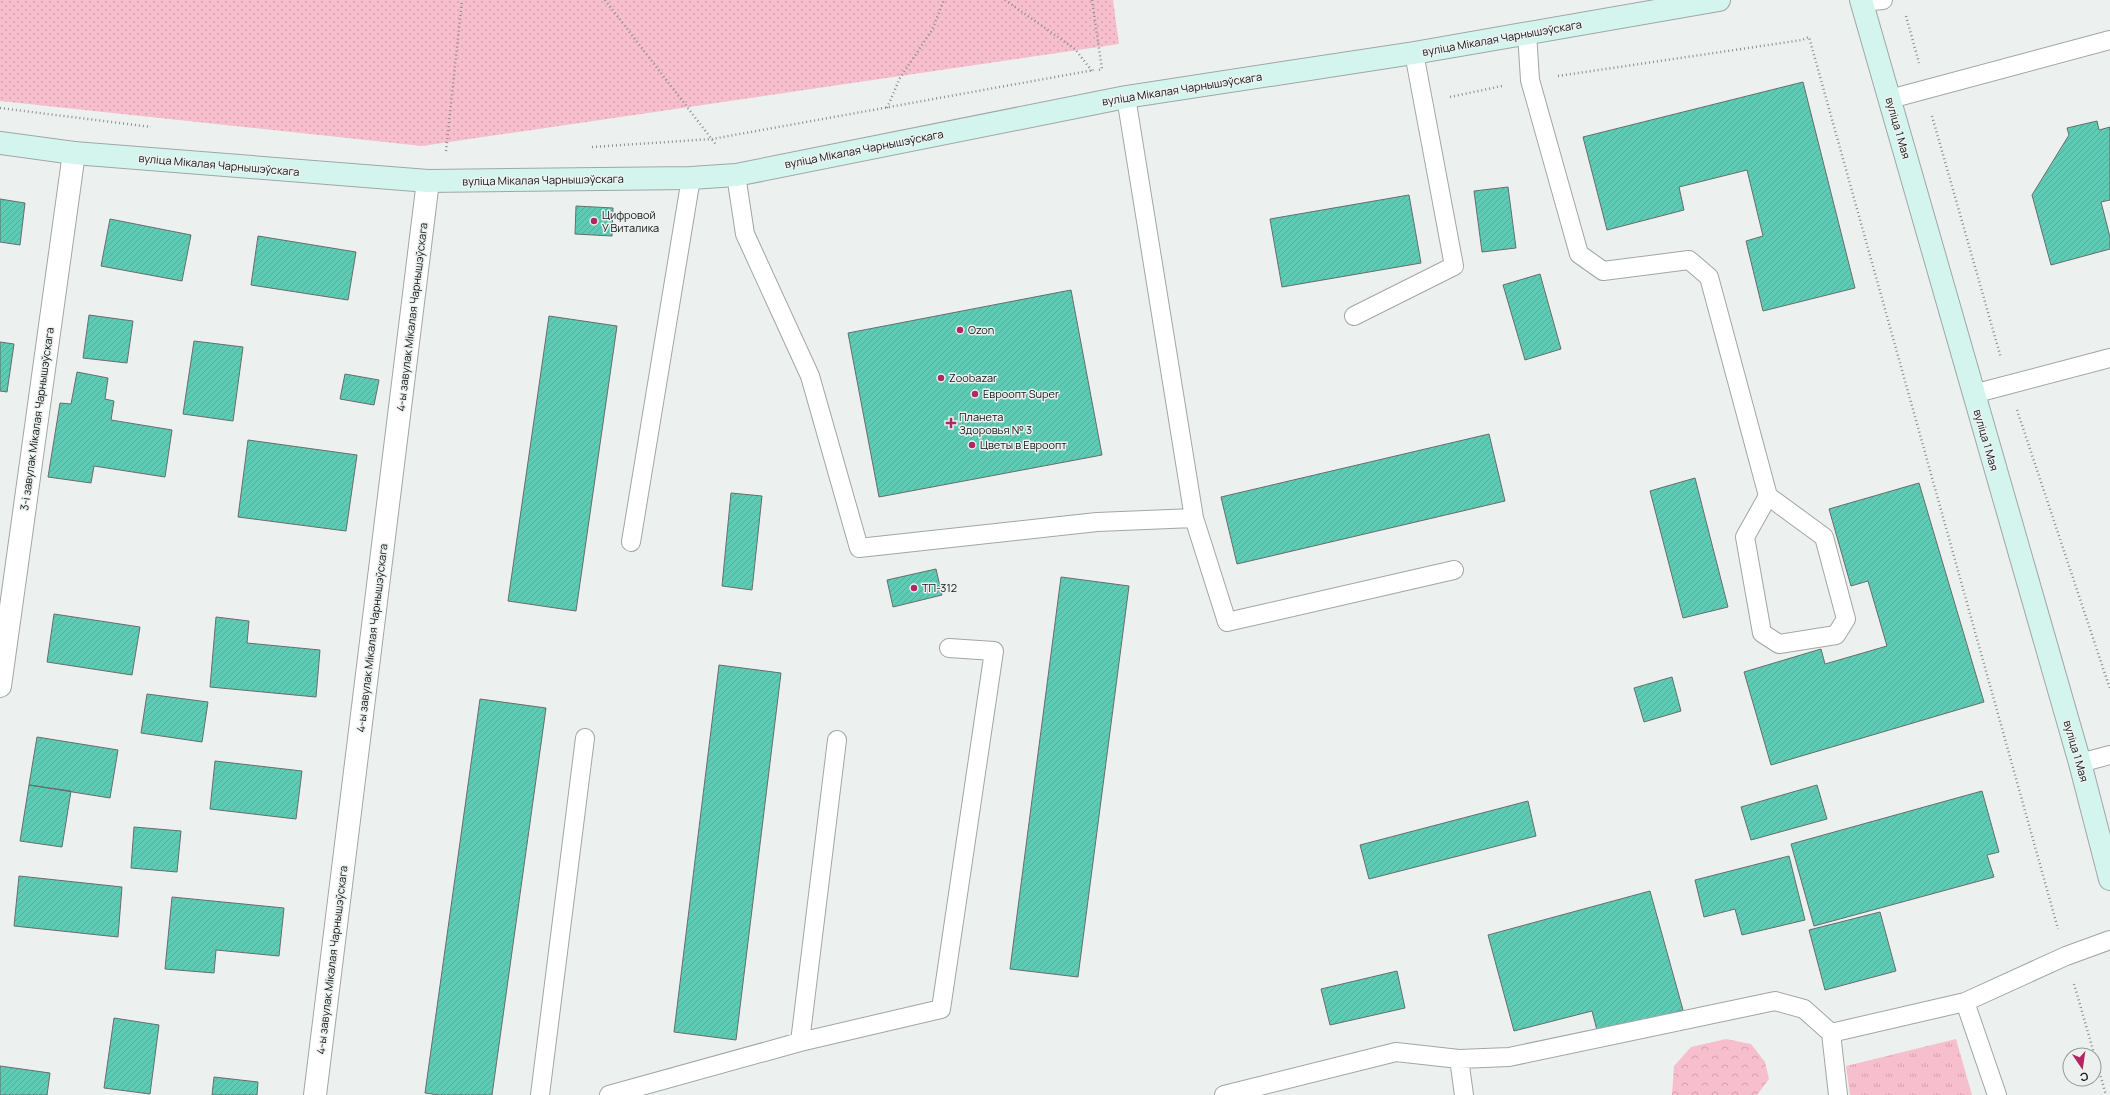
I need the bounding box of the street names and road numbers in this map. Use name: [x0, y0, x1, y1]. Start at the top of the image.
street label: вуліца Мікалая Чарнышэўскага: [1421, 16, 1583, 59]
street label: вуліца Мікалая Чарнышэўскага: [1101, 68, 1263, 109]
street label: вуліца 1 Мая: [1883, 95, 1914, 160]
street label: вуліца Мікалая Чарнышэўскага: [783, 126, 945, 171]
street label: вуліца Мікалая Чарнышэўскага: [138, 150, 300, 179]
street label: вуліца Мікалая Чарнышэўскага: [462, 171, 624, 188]
street label: 4-ы завулак Мікалая Чарнышэўскага: [392, 222, 431, 412]
street label: 3-і завулак Мікалая Чарнышэўскага: [16, 326, 57, 512]
street label: вуліца 1 Мая: [1971, 407, 2002, 472]
street label: 4-ы завулак Мікалая Чарнышэўскага: [352, 543, 391, 733]
street label: вуліца 1 Мая: [2061, 718, 2092, 783]
street label: 4-ы завулак Мікалая Чарнышэўскага: [312, 865, 351, 1055]

